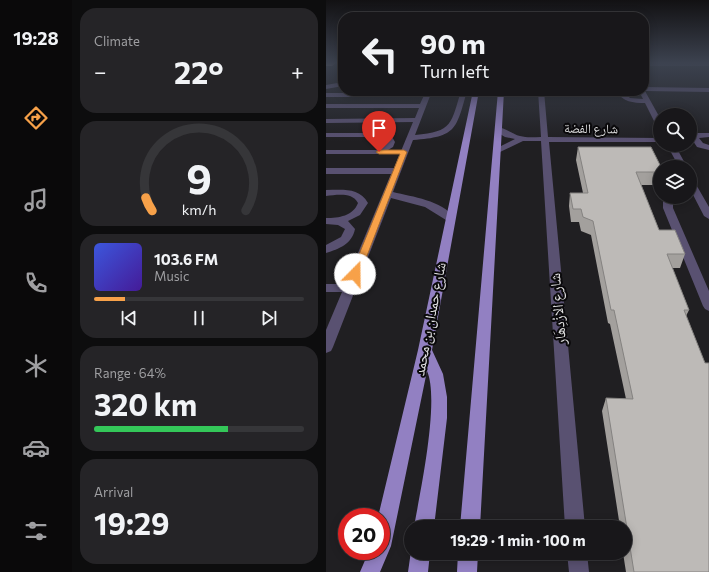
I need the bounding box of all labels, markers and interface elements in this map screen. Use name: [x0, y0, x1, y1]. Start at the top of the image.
text: 90 m: [420, 26, 486, 60]
text: 19:28: [13, 27, 59, 49]
icon: left: [354, 28, 406, 80]
text: Climate: [94, 33, 140, 49]
text: 22°: [174, 53, 224, 90]
text: −: [94, 58, 107, 85]
text: +: [291, 58, 304, 85]
text: Turn left: [420, 60, 489, 82]
icon: directions: [22, 104, 50, 132]
map controls: [653, 108, 697, 204]
button: search: [653, 108, 697, 152]
pin: [362, 111, 396, 152]
icon: arrive: [368, 117, 390, 139]
street label: شارع الفضة: [564, 120, 618, 138]
text: 9: [186, 152, 212, 203]
button: layers: [653, 160, 697, 204]
icon: music: [22, 186, 50, 214]
text: km/h: [182, 200, 216, 218]
text: 103.6 FM: [154, 250, 218, 268]
position arrow: [334, 253, 376, 295]
street label: شارع حمدان بن محمد: [409, 260, 451, 378]
text: Music: [154, 268, 189, 284]
icon: phone: [22, 269, 50, 297]
street label: شارع الازْدِهَار: [545, 272, 571, 347]
icon: previous: [118, 307, 140, 329]
icon: pause: [188, 307, 210, 329]
icon: next: [258, 307, 280, 329]
icon: climate: [22, 352, 50, 380]
text: Range · 64%: [94, 365, 166, 381]
text: 320 km: [94, 385, 197, 422]
icon: car: [22, 434, 50, 462]
text: Arrival: [94, 484, 133, 500]
text: 19:29: [94, 504, 169, 541]
speed limit sign: 20: [338, 508, 390, 560]
icon: filters: [22, 517, 50, 545]
text: 19:29 · 1 min · 100 m: [450, 531, 586, 549]

